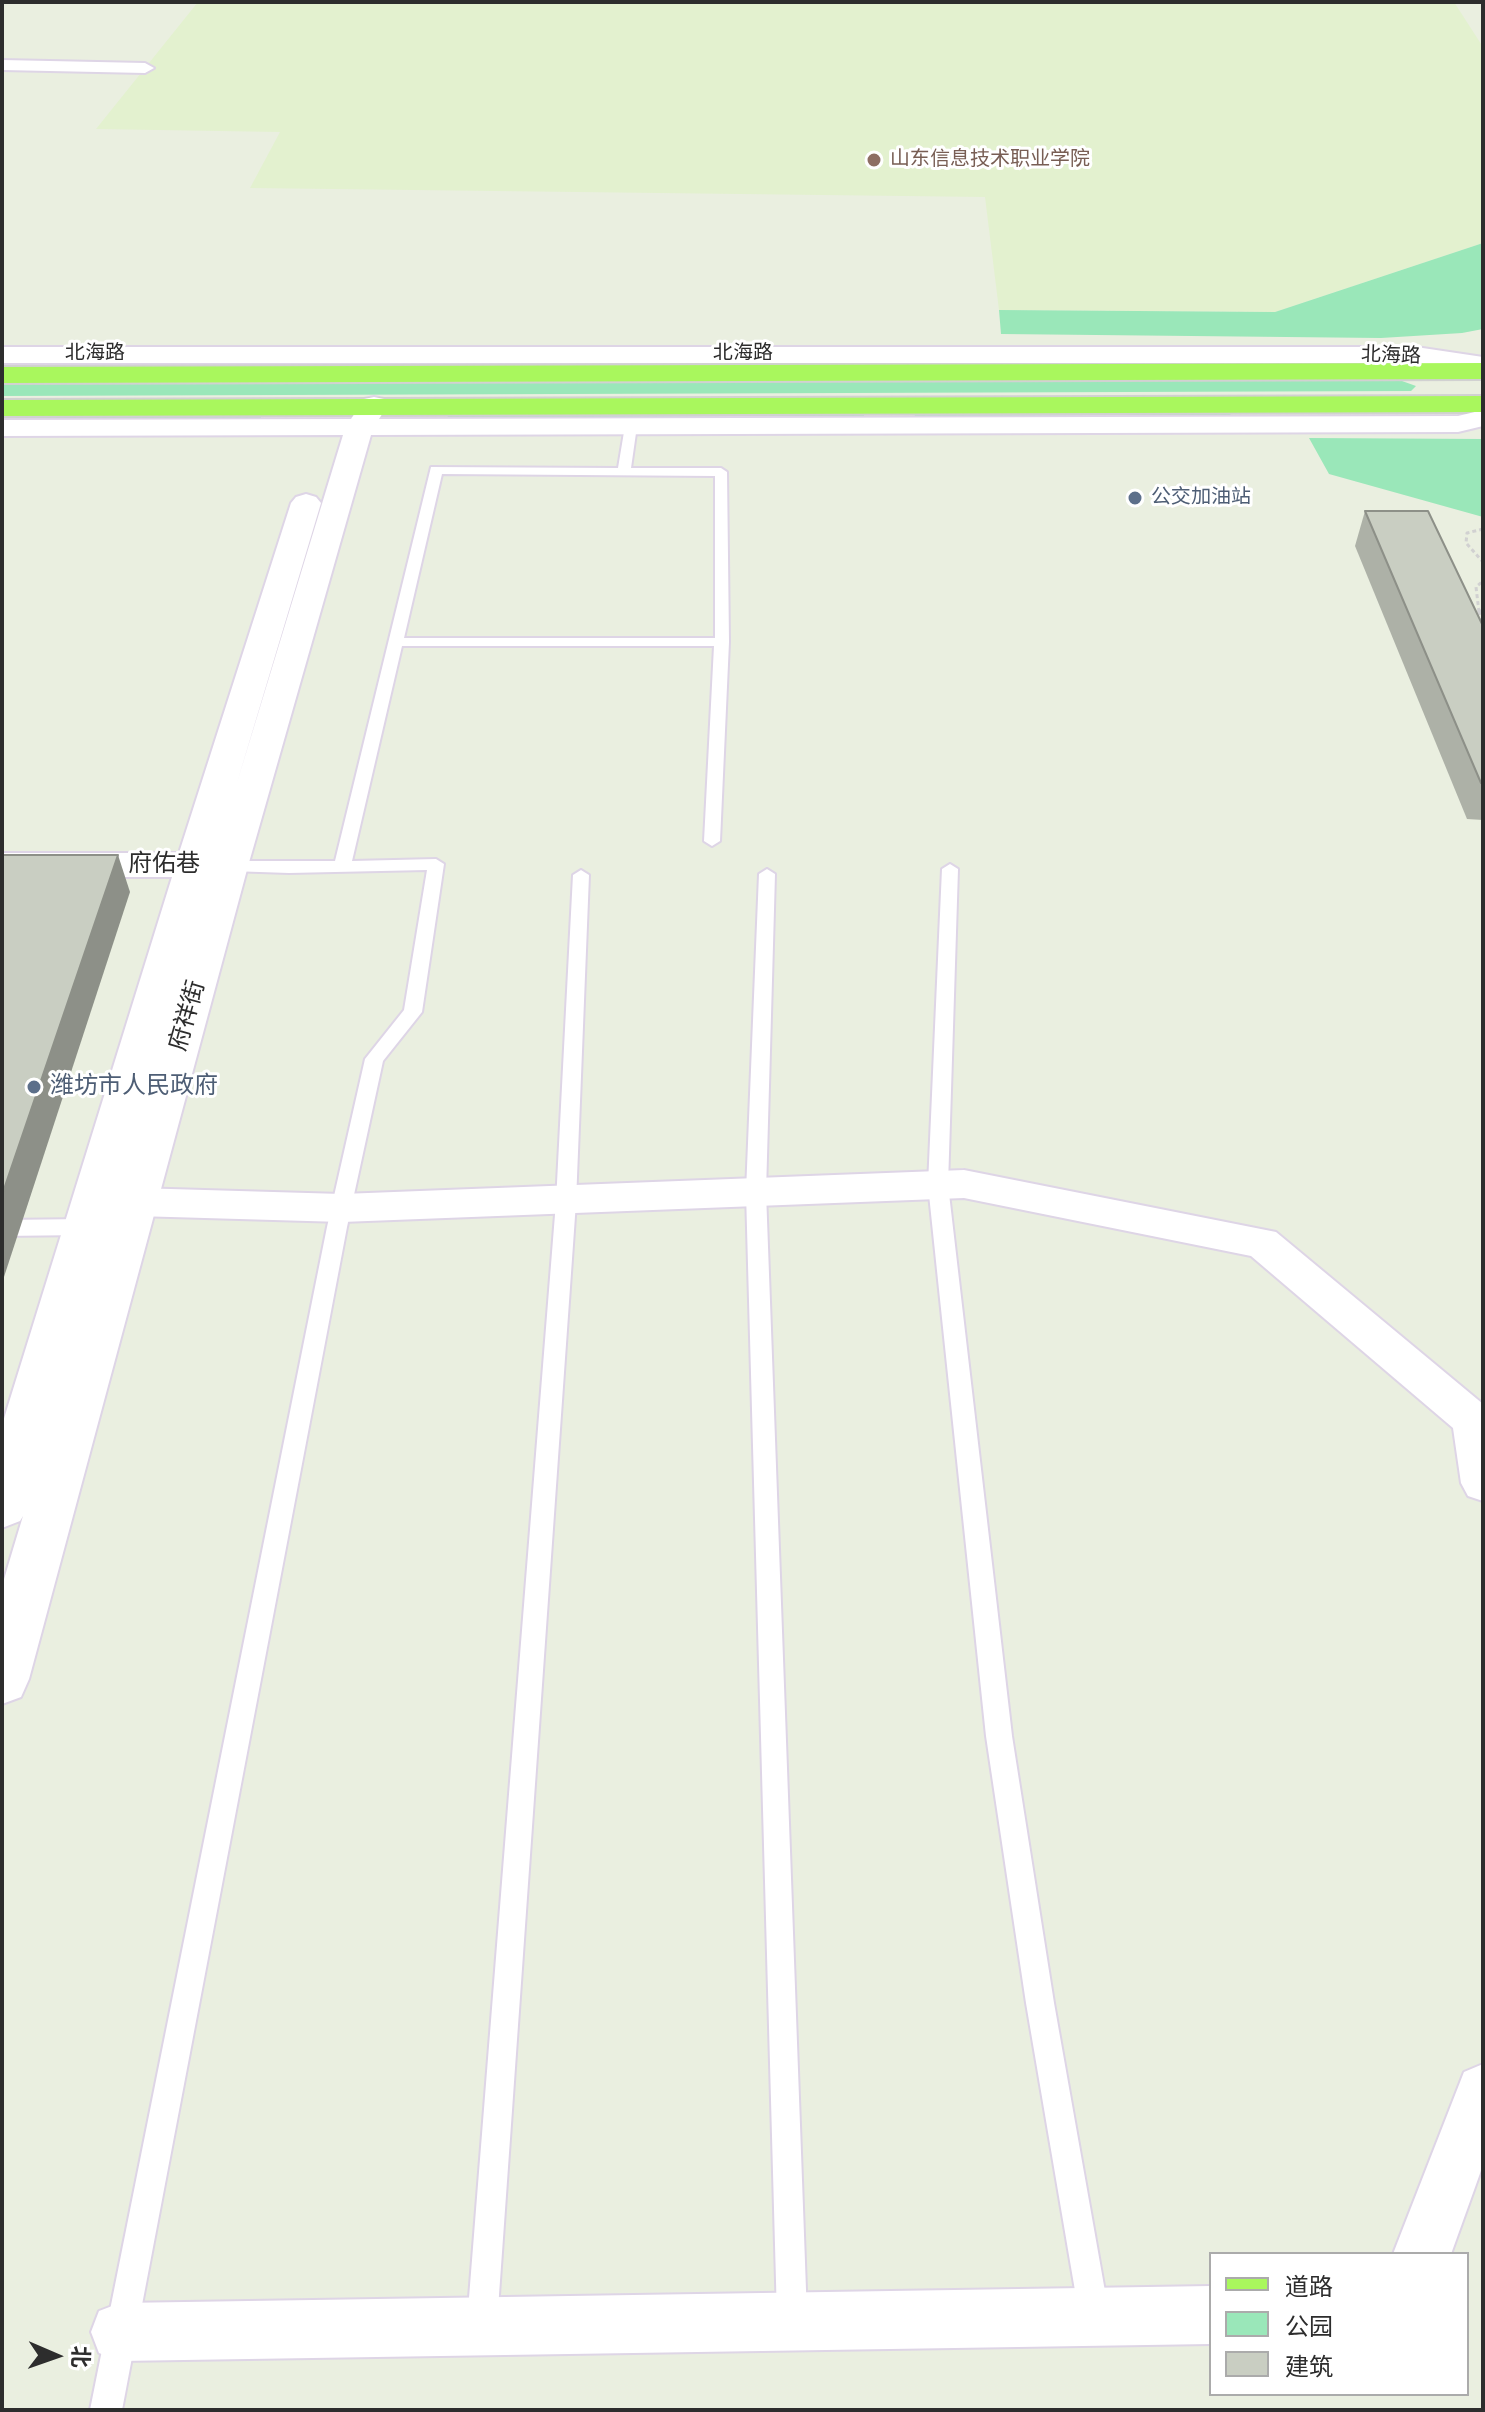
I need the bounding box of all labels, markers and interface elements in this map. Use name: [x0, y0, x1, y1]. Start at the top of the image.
place label: 山东信息技术职业学院: [890, 148, 1090, 172]
marker: 山东信息技术职业学院: [865, 151, 883, 169]
street label: 北海路: [65, 342, 125, 366]
street label: 北海路: [713, 342, 773, 366]
street label: 北海路: [1361, 343, 1421, 369]
place label: 公交加油站: [1151, 486, 1251, 510]
marker: 公交加油站: [1126, 489, 1144, 507]
street label: 府佑巷: [128, 851, 200, 879]
street label: 府祥街: [164, 977, 212, 1055]
place label: 潍坊市人民政府: [50, 1073, 218, 1101]
marker: 潍坊市人民政府: [25, 1078, 43, 1096]
legend: [1209, 2252, 1469, 2396]
text: 道路: [1285, 2272, 1333, 2302]
text: 公园: [1285, 2312, 1333, 2342]
north arrow: [16, 2316, 96, 2396]
text: 北: [67, 2345, 94, 2368]
text: 建筑: [1285, 2352, 1333, 2382]

